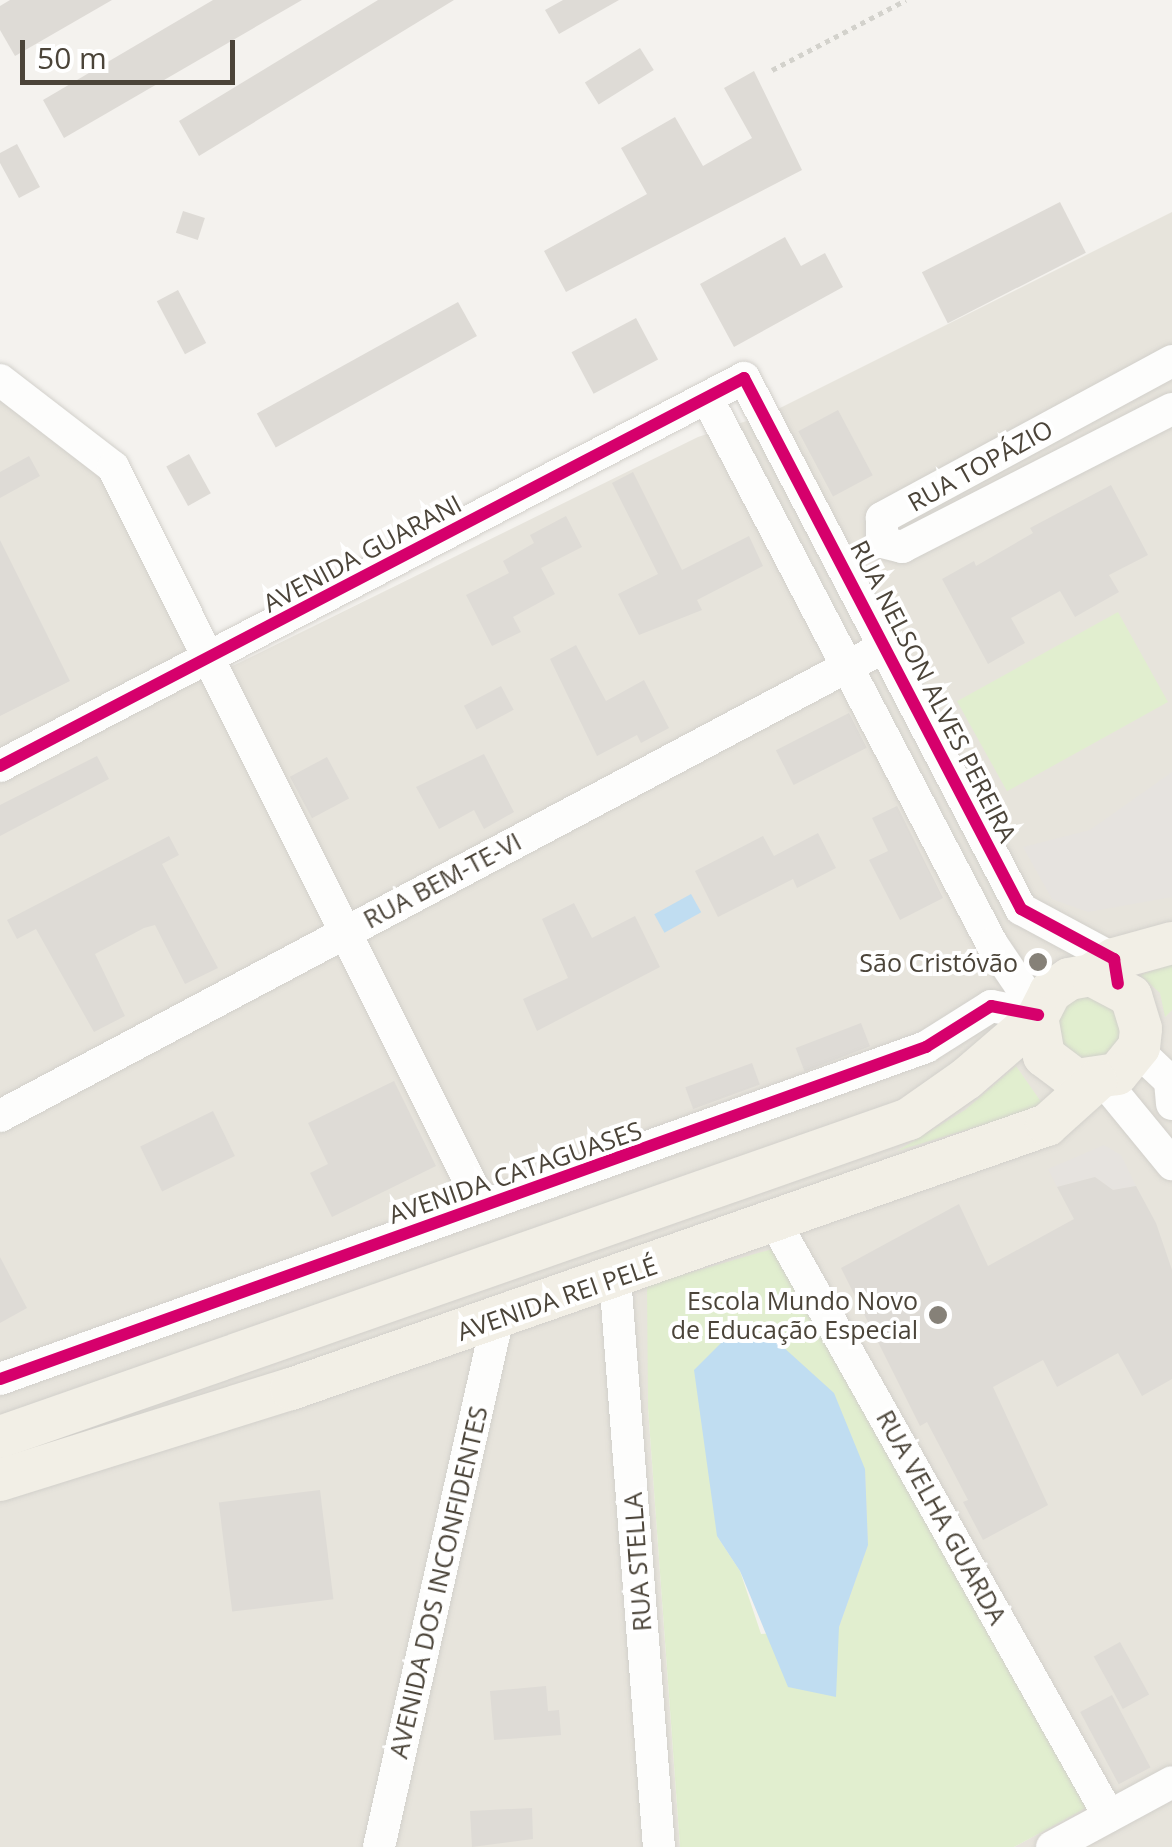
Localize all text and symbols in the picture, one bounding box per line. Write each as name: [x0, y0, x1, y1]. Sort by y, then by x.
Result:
scale bar: [25, 20, 240, 82]
text: 50 m: [37, 37, 107, 78]
street label: RUA TOPÁZIO: [902, 413, 1058, 517]
street label: AVENIDA GUARANI: [258, 488, 466, 618]
street label: RUA NELSON ALVES PEREIRA: [845, 535, 1023, 847]
street label: RUA BEM-TE-VI: [358, 826, 526, 934]
place label: São Cristóvão: [859, 947, 1018, 977]
marker: São Cristóvão: [1027, 951, 1049, 973]
street label: AVENIDA CATAGUASES: [385, 1115, 645, 1229]
street label: AVENIDA REI PELÉ: [453, 1250, 661, 1346]
place label: Escola Mundo Novo de Educação Especial: [671, 1286, 918, 1345]
marker: Escola Mundo Novo de Educação Especial: [927, 1304, 949, 1326]
street label: AVENIDA DOS INCONFIDENTES: [383, 1403, 493, 1761]
street label: RUA VELHA GUARDA: [871, 1405, 1013, 1629]
street label: RUA STELLA: [617, 1492, 657, 1632]

